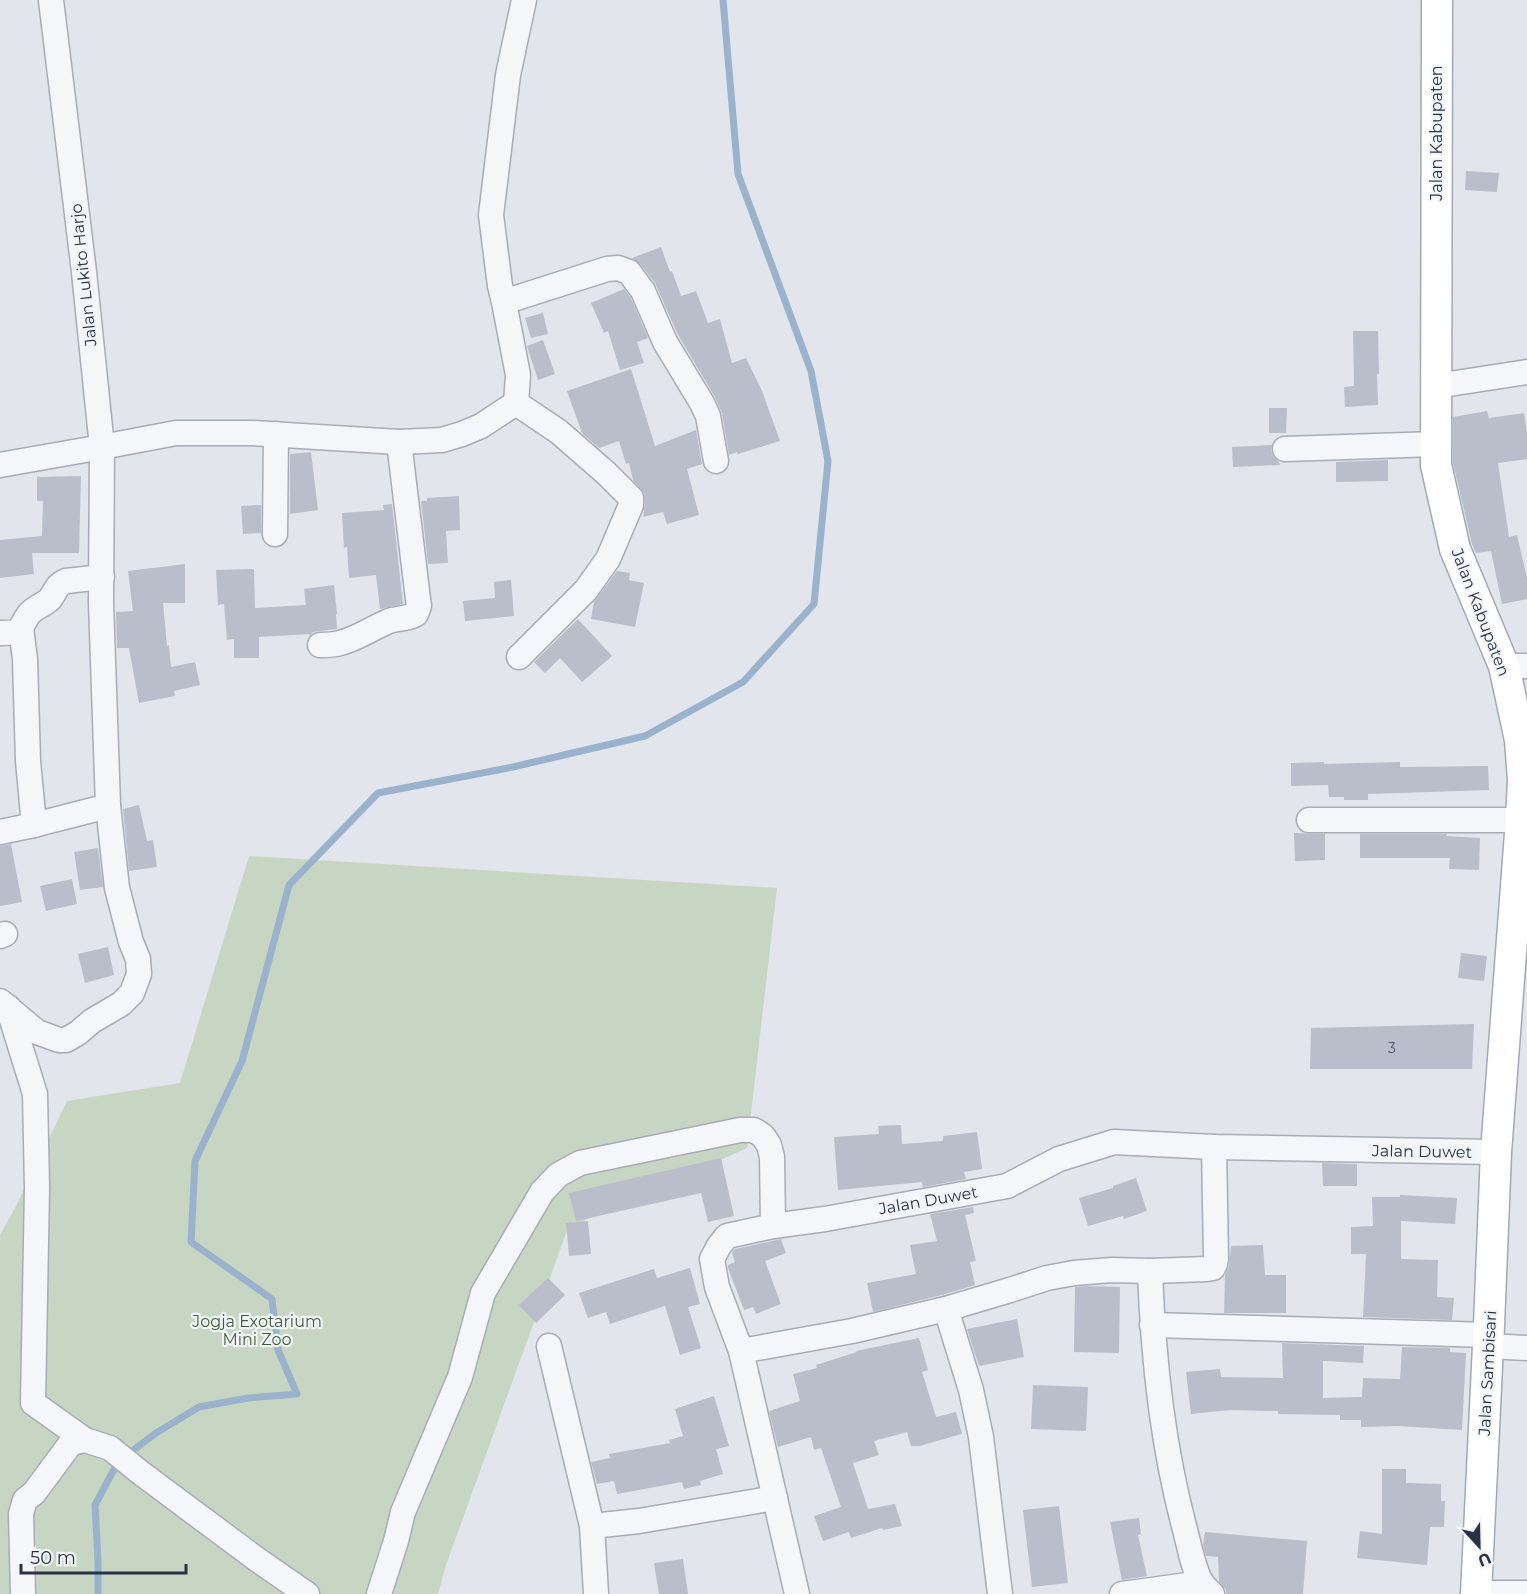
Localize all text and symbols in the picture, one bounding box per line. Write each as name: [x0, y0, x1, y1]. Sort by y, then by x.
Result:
street label: Jalan Kabupaten: [1427, 65, 1446, 202]
street label: Jalan Lukito Harjo: [67, 202, 101, 348]
street label: Jalan Kabupaten: [1447, 545, 1514, 679]
house number: 3: [1388, 1039, 1396, 1057]
street label: Jalan Duwet: [1371, 1141, 1473, 1162]
street label: Jalan Duwet: [876, 1182, 980, 1219]
street label: Jalan Sambisari: [1475, 1310, 1500, 1437]
park label: Jogja Exotarium Mini Zoo: [191, 1312, 322, 1349]
north arrow: [1449, 1516, 1509, 1576]
scale bar: [21, 1537, 186, 1575]
text: 50 m: [30, 1547, 76, 1569]
text: U: [1475, 1548, 1494, 1571]

